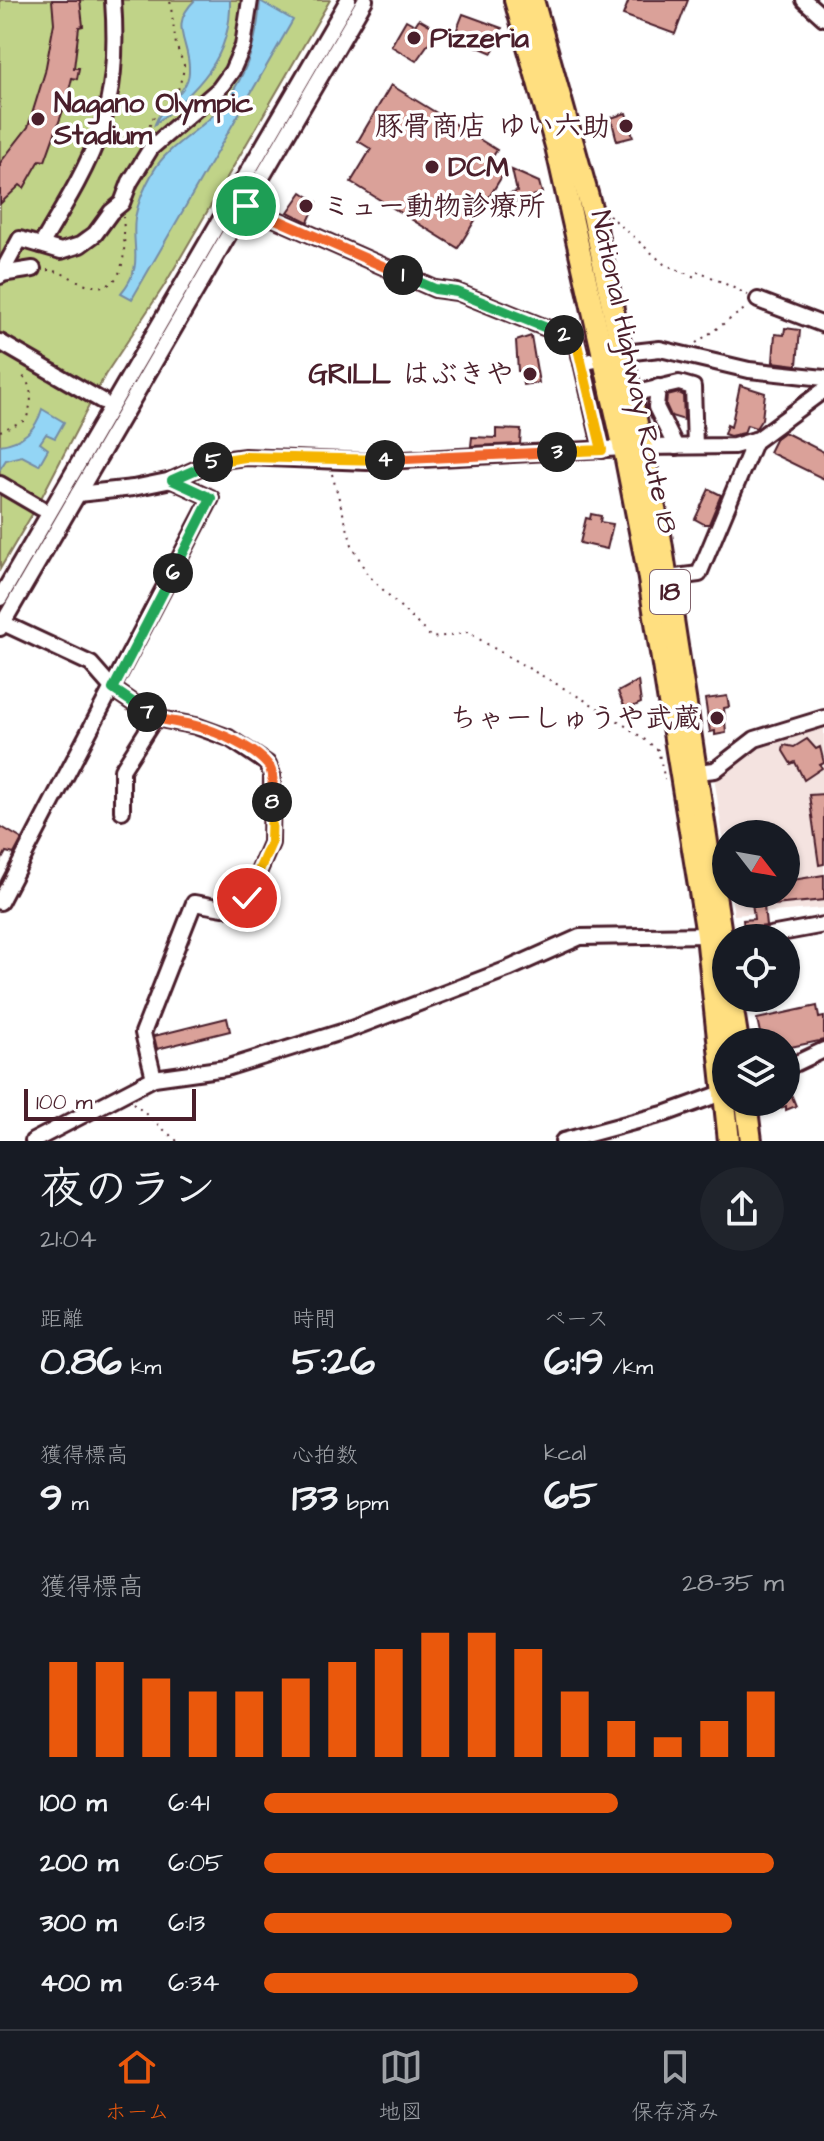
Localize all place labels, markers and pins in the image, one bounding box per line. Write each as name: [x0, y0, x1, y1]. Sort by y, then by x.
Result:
place label: Pizzeria: [430, 19, 530, 58]
marker: Pizzeria: [405, 29, 423, 47]
place label: Nagano Olympic Stadium: [53, 84, 254, 155]
place label: 豚骨商店 ゆい六助: [375, 107, 610, 146]
marker: Nagano Olympic Stadium: [29, 110, 47, 128]
marker: 豚骨商店 ゆい六助: [617, 117, 635, 135]
place label: DCM: [448, 148, 509, 187]
marker: DCM: [423, 158, 441, 176]
pin: [212, 172, 280, 240]
place label: ミュー動物診療所: [322, 187, 545, 226]
marker: ミュー動物診療所: [297, 197, 315, 215]
pin: 1: [383, 255, 423, 295]
pin: 2: [544, 315, 584, 355]
place label: GRILL はぶきや: [308, 355, 514, 394]
marker: GRILL はぶきや: [521, 365, 539, 383]
pin: 3: [537, 432, 577, 472]
pin: 4: [365, 440, 405, 480]
pin: 5: [193, 442, 233, 482]
pin: 6: [153, 553, 193, 593]
pin: 7: [127, 692, 167, 732]
place label: ちゃーしゅうや武蔵: [449, 699, 701, 738]
marker: ちゃーしゅうや武蔵: [708, 709, 726, 727]
pin: 8: [252, 782, 292, 822]
pin: [213, 864, 281, 932]

